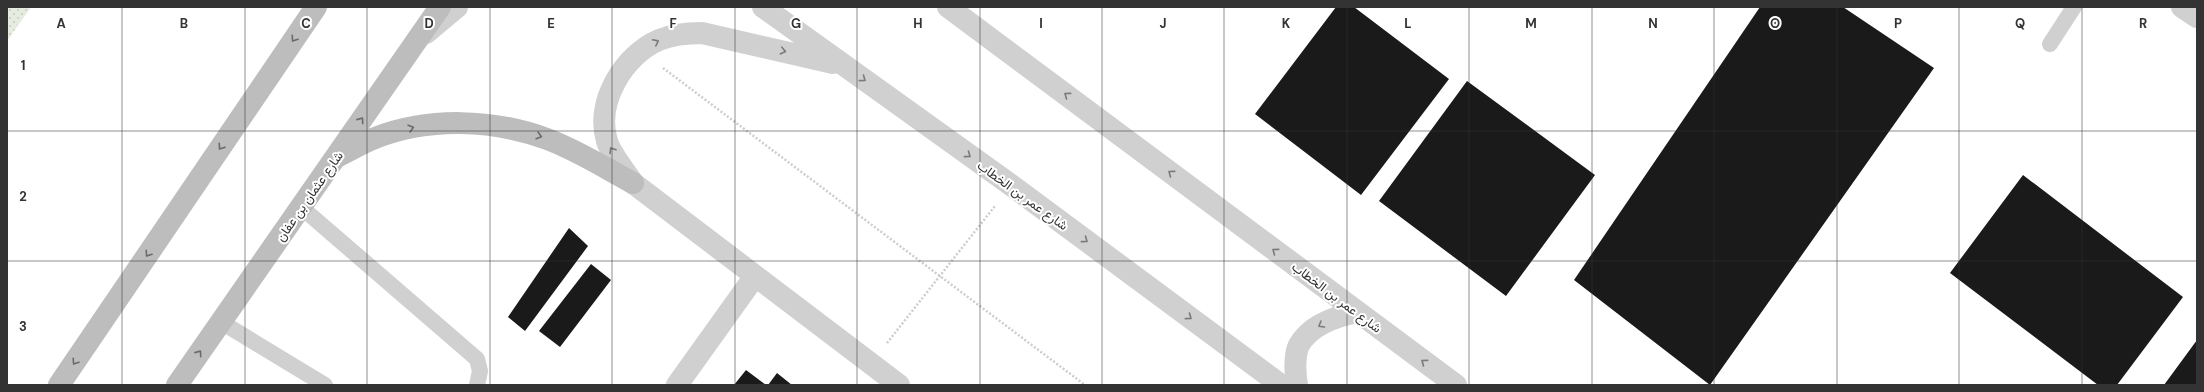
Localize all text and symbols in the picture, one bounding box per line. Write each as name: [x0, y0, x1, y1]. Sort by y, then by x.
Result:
text: A: [56, 15, 66, 32]
text: B: [180, 15, 188, 32]
text: C: [301, 15, 311, 32]
text: D: [424, 15, 434, 32]
text: E: [547, 15, 555, 32]
text: F: [669, 15, 677, 32]
text: G: [791, 15, 801, 32]
text: H: [913, 15, 923, 32]
text: I: [1039, 15, 1043, 32]
text: J: [1159, 15, 1167, 32]
text: K: [1282, 15, 1291, 32]
text: L: [1404, 15, 1412, 32]
text: M: [1525, 15, 1537, 32]
text: N: [1648, 15, 1658, 32]
text: O: [1770, 15, 1780, 32]
text: P: [1894, 15, 1902, 32]
text: Q: [2015, 15, 2025, 32]
text: R: [2139, 15, 2147, 32]
one-way arrow: [291, 35, 299, 42]
one-way arrow: [652, 39, 660, 47]
one-way arrow: [780, 46, 786, 54]
text: 1: [21, 57, 25, 74]
one-way arrow: [858, 74, 865, 81]
one-way arrow: [1064, 93, 1071, 100]
one-way arrow: [356, 117, 364, 124]
one-way arrow: [407, 124, 414, 133]
one-way arrow: [535, 131, 542, 140]
one-way arrow: [219, 142, 226, 149]
one-way arrow: [609, 147, 617, 154]
street label: شارع عثمان بن عفان: [272, 148, 348, 245]
one-way arrow: [964, 150, 971, 157]
street label: شارع عمر بن الخطاب: [973, 157, 1071, 235]
one-way arrow: [1168, 170, 1175, 178]
text: 2: [19, 188, 27, 205]
one-way arrow: [1080, 235, 1087, 242]
one-way arrow: [1273, 249, 1280, 256]
one-way arrow: [145, 250, 153, 257]
street label: شارع عمر بن الخطاب: [1288, 258, 1385, 338]
one-way arrow: [1185, 312, 1192, 319]
text: 3: [19, 318, 27, 335]
one-way arrow: [1318, 320, 1325, 327]
one-way arrow: [194, 350, 202, 357]
one-way arrow: [72, 357, 79, 364]
one-way arrow: [1422, 360, 1429, 367]

